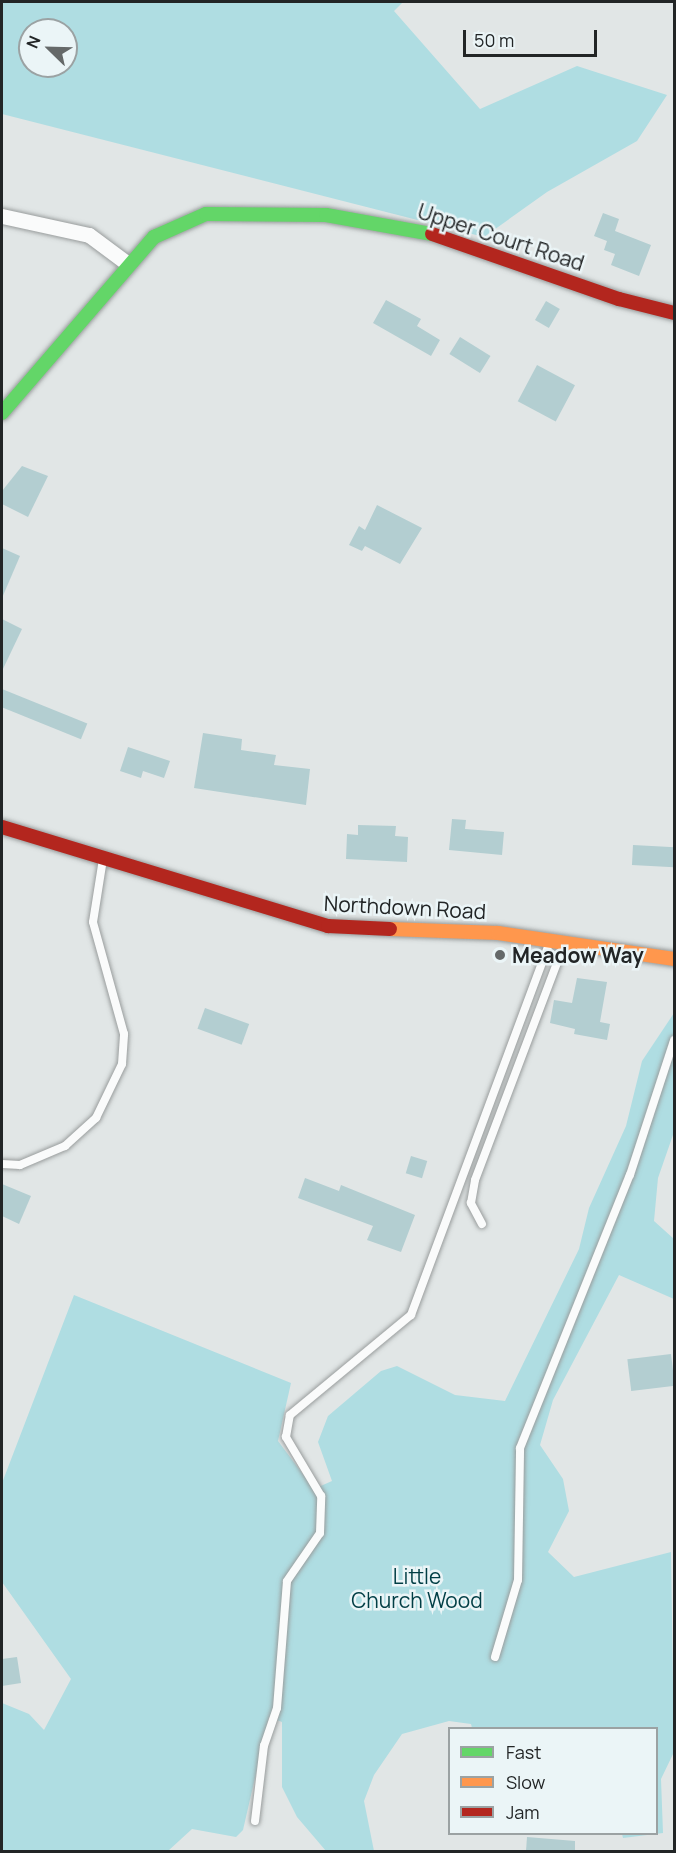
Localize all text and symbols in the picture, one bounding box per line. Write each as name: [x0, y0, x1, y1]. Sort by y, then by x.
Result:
north arrow: [18, 18, 78, 78]
scale bar: [466, 18, 600, 56]
text: 50 m: [474, 28, 514, 52]
text: N: [21, 32, 46, 51]
street label: Upper Court Road: [415, 198, 587, 276]
street label: Northdown Road: [323, 890, 487, 924]
place label: Meadow Way: [512, 942, 644, 968]
marker: Meadow Way: [493, 948, 507, 962]
park label: Little Church Wood: [351, 1563, 483, 1613]
legend: [448, 1727, 658, 1835]
text: Fast: [506, 1740, 541, 1764]
text: Slow: [506, 1770, 545, 1794]
text: Jam: [506, 1800, 540, 1824]

